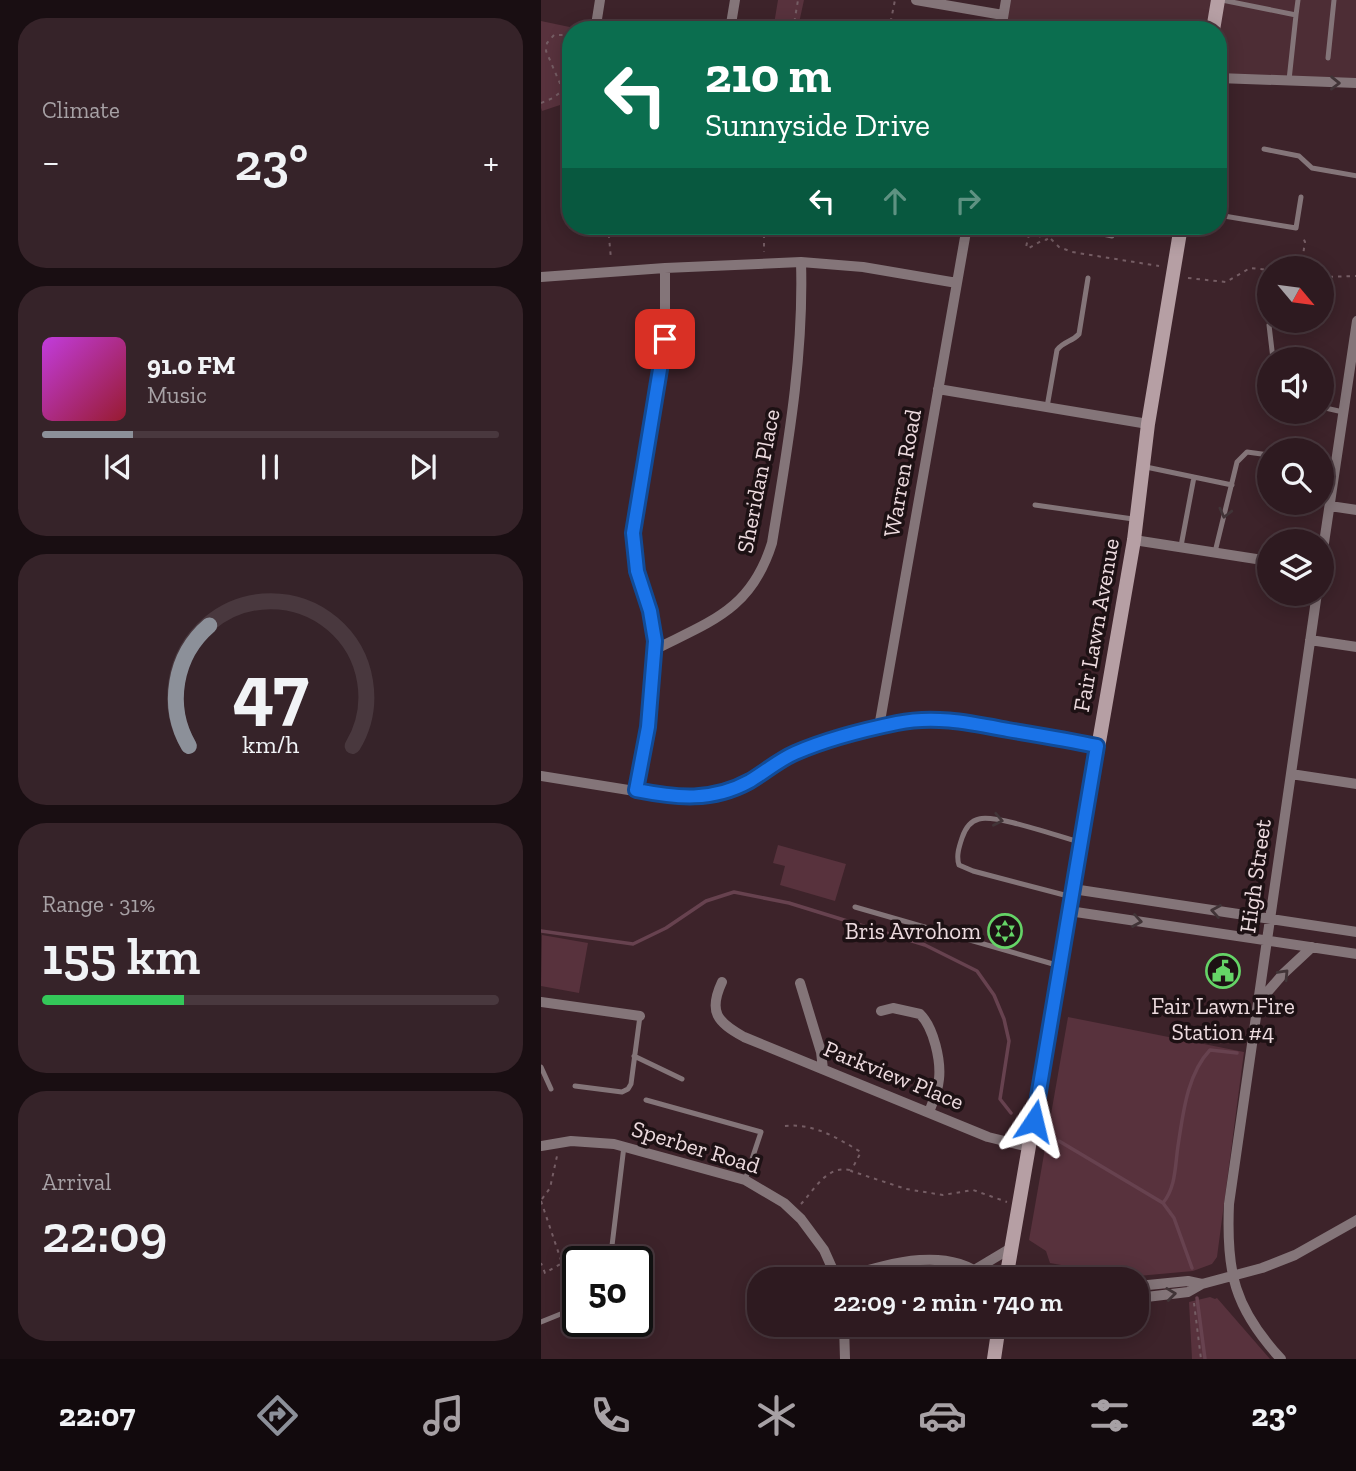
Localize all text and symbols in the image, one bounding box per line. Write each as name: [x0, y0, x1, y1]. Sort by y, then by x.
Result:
text: 210 m: [705, 46, 831, 105]
icon: left: [590, 49, 681, 140]
one-way arrow: [1331, 75, 1341, 91]
text: Climate: [42, 96, 120, 124]
text: Sunnyside Drive: [705, 106, 930, 144]
text: 23°: [234, 131, 308, 193]
text: −: [42, 139, 60, 185]
text: +: [483, 139, 499, 185]
icon: left: [803, 182, 841, 220]
icon: ahead: [876, 182, 914, 220]
icon: right: [949, 182, 987, 220]
north arrow: [1257, 256, 1334, 332]
map controls: [1257, 256, 1334, 606]
pin: [635, 309, 695, 369]
icon: arrive: [646, 320, 684, 358]
button: sound: [1257, 347, 1334, 424]
text: 91.0 FM: [147, 349, 235, 381]
text: Music: [147, 381, 207, 409]
street label: Warren Road: [877, 406, 927, 539]
street label: Sheridan Place: [730, 407, 786, 555]
button: search: [1257, 438, 1334, 515]
icon: previous: [99, 448, 137, 486]
icon: pause: [251, 448, 289, 486]
icon: next: [404, 448, 442, 486]
one-way arrow: [1218, 507, 1233, 519]
button: layers: [1257, 529, 1334, 606]
street label: Fair Lawn Avenue: [1067, 536, 1125, 714]
text: 47: [232, 647, 309, 735]
text: km/h: [242, 728, 299, 758]
one-way arrow: [992, 812, 1004, 827]
street label: High Street: [1233, 817, 1277, 935]
text: Range · 31%: [42, 890, 155, 918]
one-way arrow: [1210, 904, 1222, 919]
synagogue icon: Bris Avrohom: [986, 912, 1024, 950]
one-way arrow: [1131, 913, 1143, 928]
place label: Bris Avrohom: [845, 917, 981, 945]
text: 155 km: [42, 925, 200, 987]
public building icon: Fair Lawn Fire Station #4: [1204, 952, 1242, 990]
one-way arrow: [1275, 969, 1288, 982]
place label: Fair Lawn Fire Station #4: [1151, 992, 1295, 1046]
street label: Parkview Place: [820, 1034, 968, 1116]
position arrow: [997, 1084, 1071, 1158]
street label: Sperber Road: [629, 1114, 764, 1180]
text: Arrival: [42, 1168, 111, 1196]
text: 22:09: [42, 1203, 167, 1265]
speed limit sign: 50: [562, 1246, 653, 1337]
text: 22:09 · 2 min · 740 m: [833, 1286, 1063, 1318]
one-way arrow: [1165, 1287, 1177, 1302]
icon: directions: [253, 1391, 302, 1440]
icon: music: [419, 1391, 468, 1440]
icon: phone: [586, 1391, 635, 1440]
icon: climate: [752, 1391, 801, 1440]
icon: car: [918, 1391, 967, 1440]
icon: filters: [1085, 1391, 1134, 1440]
text: 22:07: [59, 1396, 135, 1434]
text: 23°: [1251, 1396, 1297, 1434]

